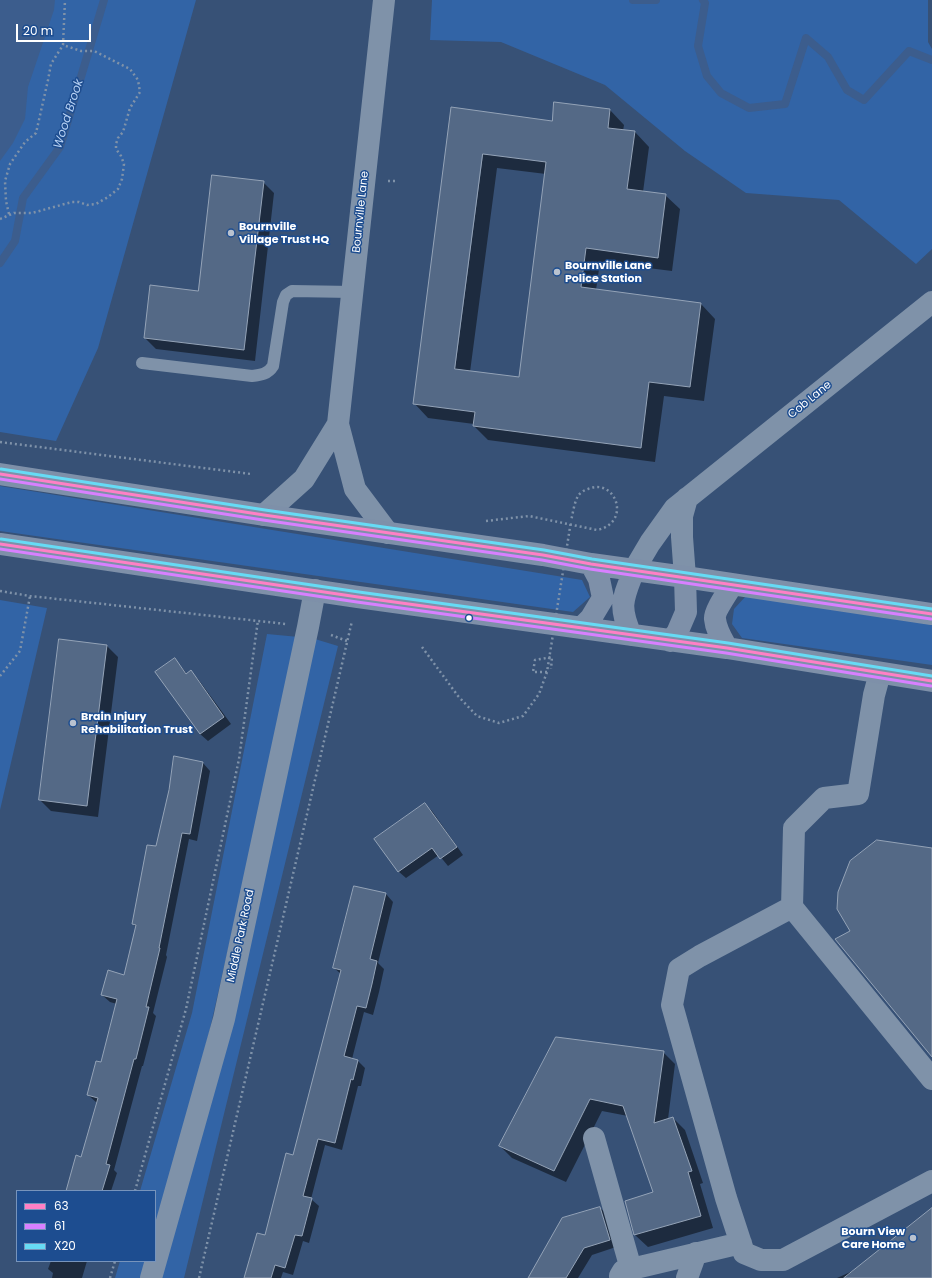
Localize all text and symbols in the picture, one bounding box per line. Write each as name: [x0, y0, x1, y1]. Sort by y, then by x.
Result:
scale bar: [18, 16, 93, 42]
text: 20 m: [23, 22, 53, 39]
water label: Wood Brook: [51, 77, 87, 151]
street label: Bournville Lane: [350, 171, 372, 253]
place label: Bournville Village Trust HQ: [239, 220, 329, 246]
marker: Bournville Village Trust HQ: [226, 228, 236, 238]
place label: Bournville Lane Police Station: [565, 259, 651, 285]
marker: Bournville Lane Police Station: [552, 267, 562, 277]
street label: Cob Lane: [786, 379, 834, 421]
unlabelled marker: [464, 613, 474, 623]
place label: Brain Injury Rehabilitation Trust: [81, 710, 193, 736]
marker: Brain Injury Rehabilitation Trust: [68, 718, 78, 728]
street label: Middle Park Road: [225, 888, 257, 984]
legend: [16, 1190, 156, 1262]
text: 63: [54, 1197, 69, 1214]
text: 61: [54, 1217, 65, 1234]
place label: Bourn View Care Home: [841, 1225, 905, 1251]
marker: Bourn View Care Home: [908, 1233, 918, 1243]
text: X20: [54, 1237, 76, 1254]

